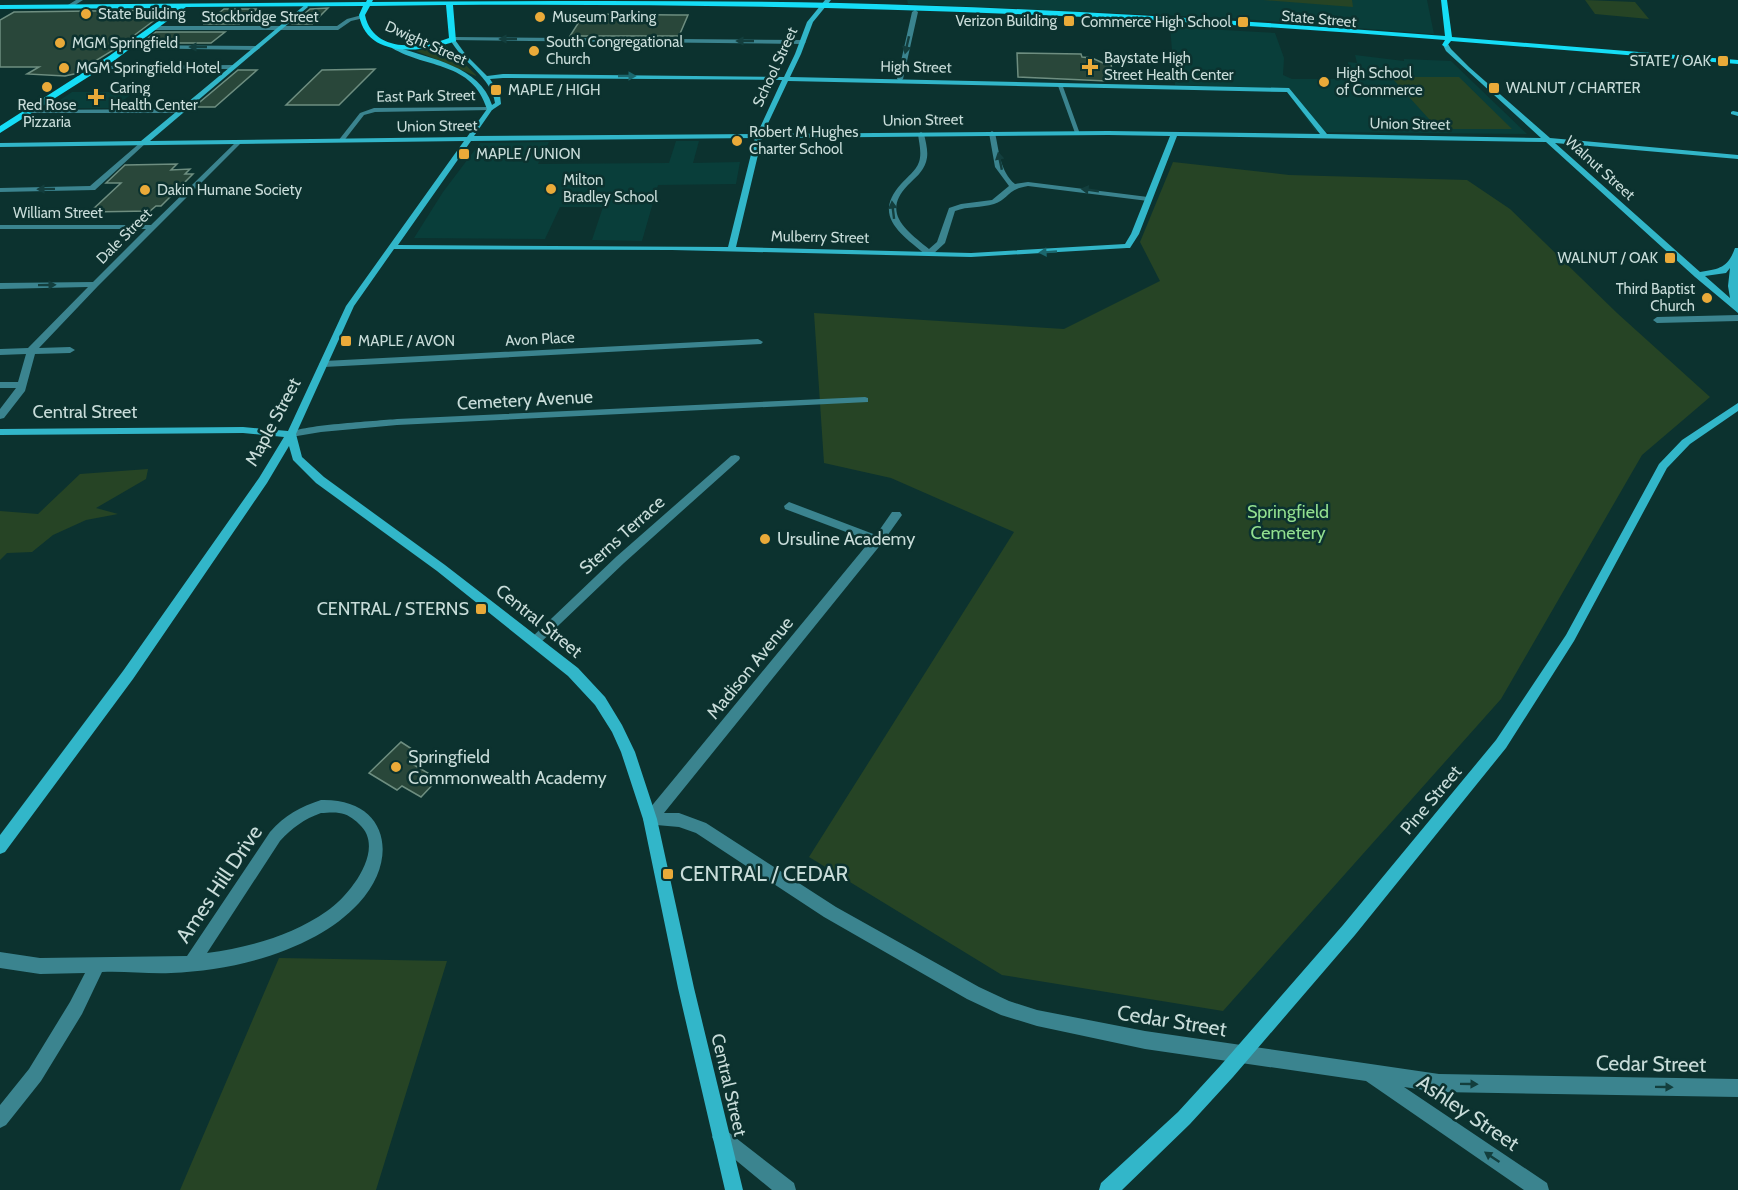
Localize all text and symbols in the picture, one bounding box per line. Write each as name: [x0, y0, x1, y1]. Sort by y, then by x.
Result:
place label: State Building: [98, 5, 186, 23]
marker: State Building: [79, 7, 93, 21]
street label: State Street: [1281, 7, 1357, 31]
street label: Stockbridge Street: [202, 8, 318, 26]
place label: Museum Parking: [552, 8, 657, 26]
marker: Museum Parking: [533, 10, 547, 24]
place label: Verizon Building: [955, 12, 1058, 30]
place label: Commerce High School: [1081, 13, 1231, 31]
marker: Verizon Building: [1062, 14, 1076, 28]
marker: Commerce High School: [1236, 15, 1250, 29]
street label: Dwight Street: [382, 17, 470, 69]
street label: School Street: [749, 24, 801, 110]
place label: South Congregational Church: [546, 33, 683, 68]
place label: MGM Springfield: [72, 34, 178, 52]
one-way arrow: [498, 34, 517, 44]
marker: MGM Springfield: [53, 36, 67, 50]
one-way arrow: [735, 36, 754, 46]
one-way arrow: [902, 36, 912, 55]
one-way arrow: [189, 42, 208, 52]
marker: South Congregational Church: [527, 44, 541, 58]
place label: Baystate High Street Health Center: [1104, 49, 1234, 84]
place label: STATE / OAK: [1630, 52, 1712, 70]
marker: STATE / OAK: [1716, 54, 1730, 68]
street label: High Street: [880, 57, 952, 77]
marker: Baystate High Street Health Center: [1081, 58, 1099, 76]
place label: MGM Springfield Hotel: [76, 59, 221, 77]
marker: MGM Springfield Hotel: [57, 61, 71, 75]
place label: High School of Commerce: [1336, 64, 1423, 99]
one-way arrow: [618, 71, 637, 81]
marker: High School of Commerce: [1317, 75, 1331, 89]
place label: Caring Health Center: [110, 79, 198, 114]
place label: WALNUT / CHARTER: [1506, 79, 1641, 97]
marker: Red Rose Pizzaria: [40, 80, 54, 94]
place label: MAPLE / HIGH: [508, 81, 601, 99]
marker: WALNUT / CHARTER: [1487, 81, 1501, 95]
marker: MAPLE / HIGH: [489, 83, 503, 97]
street label: East Park Street: [376, 86, 476, 106]
marker: Caring Health Center: [87, 88, 105, 106]
place label: Red Rose Pizzaria: [17, 96, 77, 131]
street label: Union Street: [882, 110, 964, 130]
street label: Union Street: [1369, 114, 1451, 134]
street label: Union Street: [396, 116, 478, 136]
place label: Robert M Hughes Charter School: [749, 123, 859, 158]
street label: Walnut Street: [1561, 132, 1639, 204]
marker: Robert M Hughes Charter School: [730, 134, 744, 148]
place label: MAPLE / UNION: [476, 145, 581, 163]
marker: MAPLE / UNION: [457, 147, 471, 161]
one-way arrow: [995, 151, 1004, 170]
place label: Milton Bradley School: [563, 171, 658, 206]
place label: Dakin Humane Society: [157, 181, 302, 199]
marker: Milton Bradley School: [544, 182, 558, 196]
marker: Dakin Humane Society: [138, 183, 152, 197]
one-way arrow: [36, 184, 55, 194]
one-way arrow: [1081, 185, 1100, 195]
one-way arrow: [889, 200, 898, 219]
street label: William Street: [13, 204, 103, 222]
street label: Dale Street: [93, 205, 155, 267]
street label: Mulberry Street: [771, 227, 869, 247]
one-way arrow: [1038, 247, 1057, 256]
place label: WALNUT / OAK: [1557, 249, 1659, 267]
marker: WALNUT / OAK: [1663, 251, 1677, 265]
one-way arrow: [38, 280, 57, 289]
place label: Third Baptist Church: [1616, 280, 1695, 315]
marker: Third Baptist Church: [1700, 291, 1714, 305]
street label: Avon Place: [505, 328, 576, 350]
place label: MAPLE / AVON: [358, 332, 455, 350]
marker: MAPLE / AVON: [339, 334, 353, 348]
street label: Maple Street: [241, 374, 305, 470]
street label: Cemetery Avenue: [456, 385, 594, 415]
street label: Central Street: [33, 401, 137, 423]
street label: Sterns Terrace: [575, 491, 669, 579]
park label: Springfield Cemetery: [1247, 501, 1329, 544]
place label: Ursuline Academy: [777, 528, 915, 550]
marker: Ursuline Academy: [758, 532, 772, 546]
street label: Central Street: [491, 579, 587, 663]
place label: CENTRAL / STERNS: [317, 598, 469, 620]
marker: CENTRAL / STERNS: [474, 602, 488, 616]
street label: Madison Avenue: [702, 612, 798, 724]
place label: Springfield Commonwealth Academy: [408, 746, 607, 789]
marker: Springfield Commonwealth Academy: [389, 760, 403, 774]
street label: Pine Street: [1396, 761, 1466, 839]
street label: Ames Hill Drive: [170, 820, 267, 947]
place label: CENTRAL / CEDAR: [680, 861, 848, 886]
marker: CENTRAL / CEDAR: [661, 867, 675, 881]
street label: Cedar Street: [1116, 1000, 1229, 1041]
street label: Central Street: [706, 1031, 752, 1139]
street label: Cedar Street: [1596, 1050, 1706, 1077]
street label: Ashley Street: [1412, 1069, 1524, 1156]
one-way arrow: [1460, 1079, 1479, 1089]
one-way arrow: [1655, 1082, 1674, 1092]
one-way arrow: [1484, 1152, 1500, 1163]

